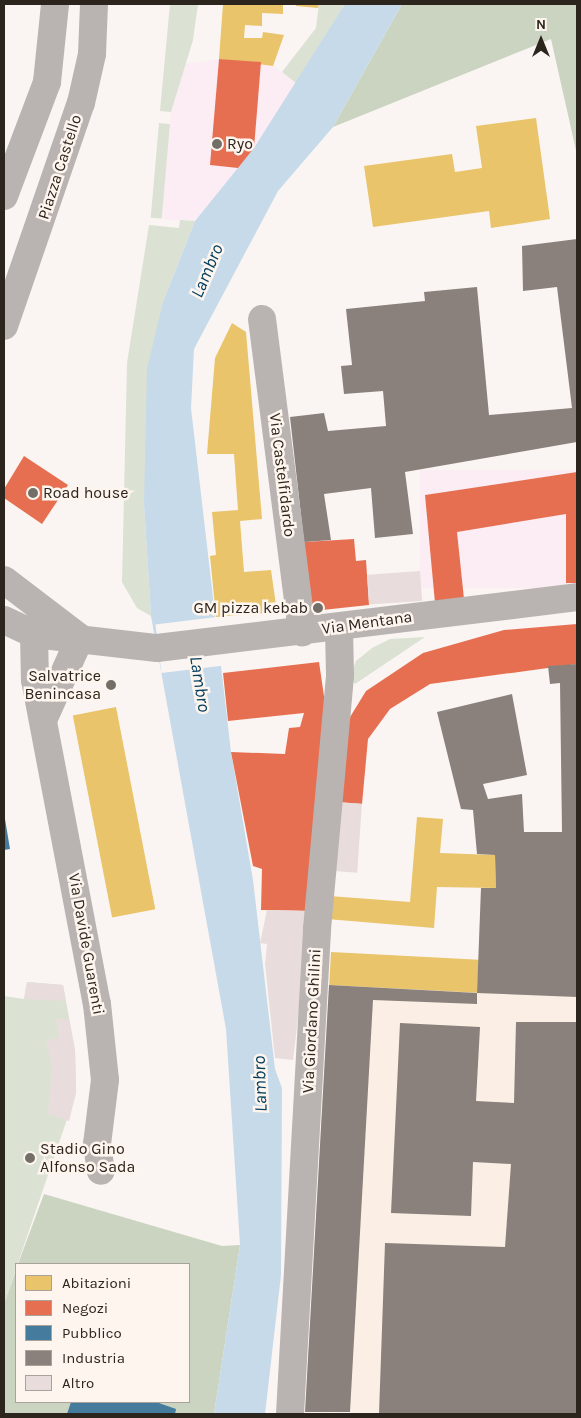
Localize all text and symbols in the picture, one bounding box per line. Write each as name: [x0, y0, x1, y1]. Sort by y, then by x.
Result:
north arrow: [516, 15, 566, 65]
text: N: [536, 16, 546, 33]
street label: Piazza Castello: [34, 112, 86, 222]
place label: Ryo: [227, 134, 253, 154]
marker: Ryo: [211, 138, 223, 150]
water label: Lambro: [186, 241, 228, 301]
street label: Via Castelfidardo: [265, 412, 299, 538]
place label: Road house: [43, 483, 128, 503]
marker: Road house: [27, 487, 39, 499]
place label: GM pizza kebab: [193, 598, 308, 618]
marker: GM pizza kebab: [312, 602, 324, 614]
street label: Via Mentana: [321, 607, 413, 639]
water label: Lambro: [185, 655, 215, 713]
place label: Salvatrice Benincasa: [24, 666, 101, 704]
marker: Salvatrice Benincasa: [105, 679, 117, 691]
street label: Via Davide Guarenti: [64, 872, 108, 1016]
street label: Via Giordano Ghilini: [299, 948, 325, 1094]
water label: Lambro: [248, 1056, 272, 1112]
place label: Stadio Gino Alfonso Sada: [40, 1139, 135, 1177]
marker: Stadio Gino Alfonso Sada: [24, 1152, 36, 1164]
legend: [15, 1263, 190, 1403]
text: Abitazioni: [62, 1274, 131, 1292]
text: Negozi: [62, 1299, 108, 1317]
text: Pubblico: [62, 1324, 122, 1342]
text: Industria: [62, 1349, 125, 1367]
text: Altro: [62, 1374, 94, 1392]

